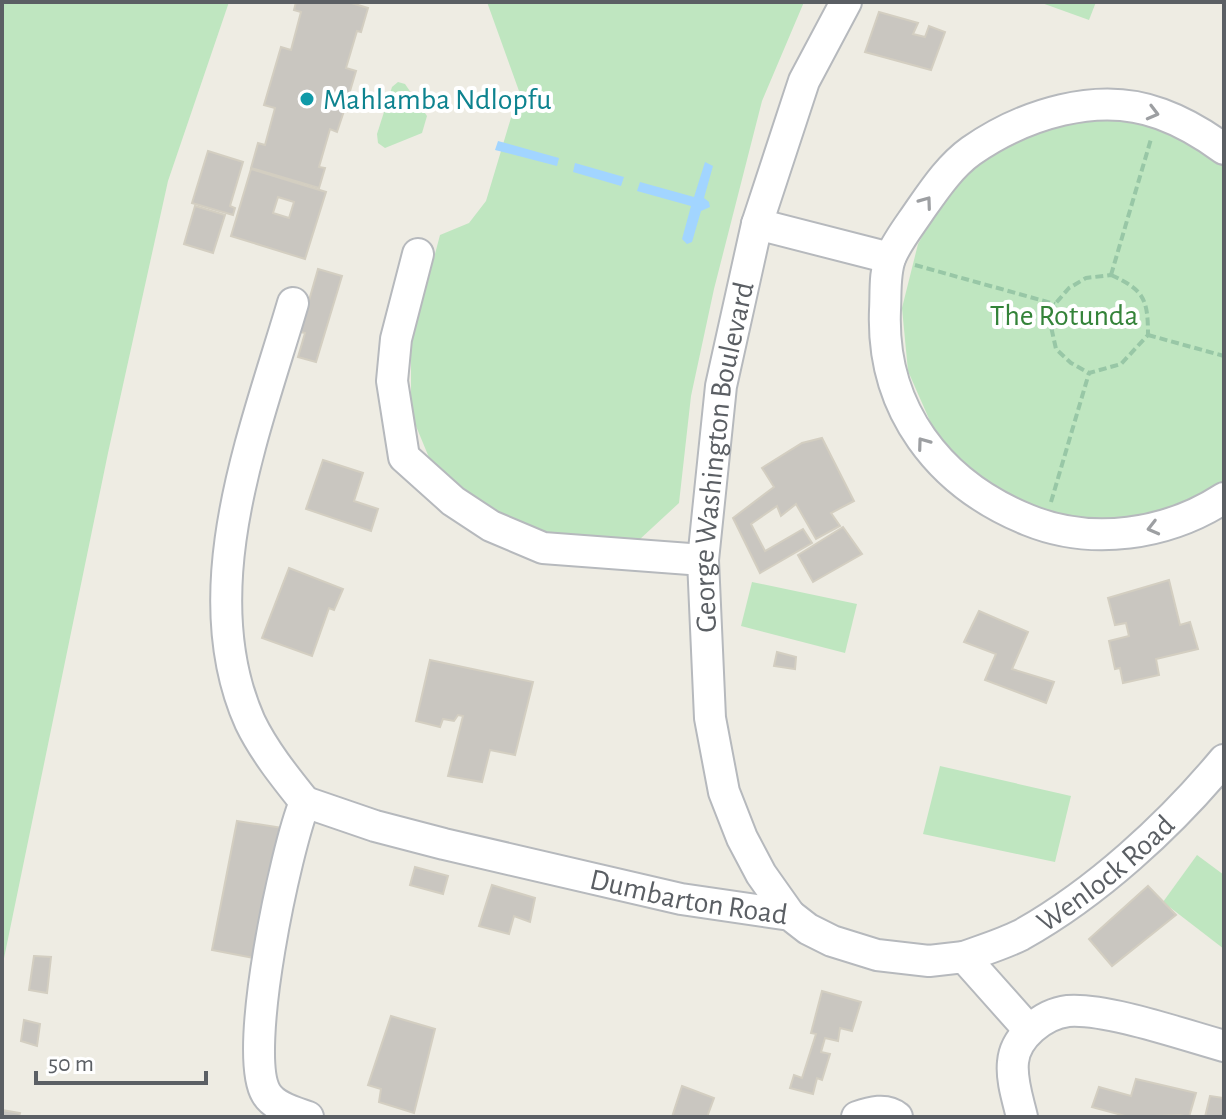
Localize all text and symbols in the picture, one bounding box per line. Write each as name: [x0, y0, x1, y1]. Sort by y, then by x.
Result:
place label: Mahlamba Ndlopfu: [323, 85, 552, 115]
marker: Mahlamba Ndlopfu: [298, 90, 316, 108]
one-way arrow: [1146, 104, 1159, 120]
one-way arrow: [916, 196, 931, 210]
street label: George Washington Boulevard: [689, 279, 760, 633]
park label: The Rotunda: [990, 301, 1138, 331]
one-way arrow: [918, 437, 933, 451]
one-way arrow: [1146, 518, 1160, 535]
street label: Wenlock Road: [1032, 810, 1180, 938]
street label: Dumbarton Road: [587, 864, 790, 930]
scale bar: [36, 1035, 206, 1085]
text: 50 m: [48, 1052, 94, 1076]

